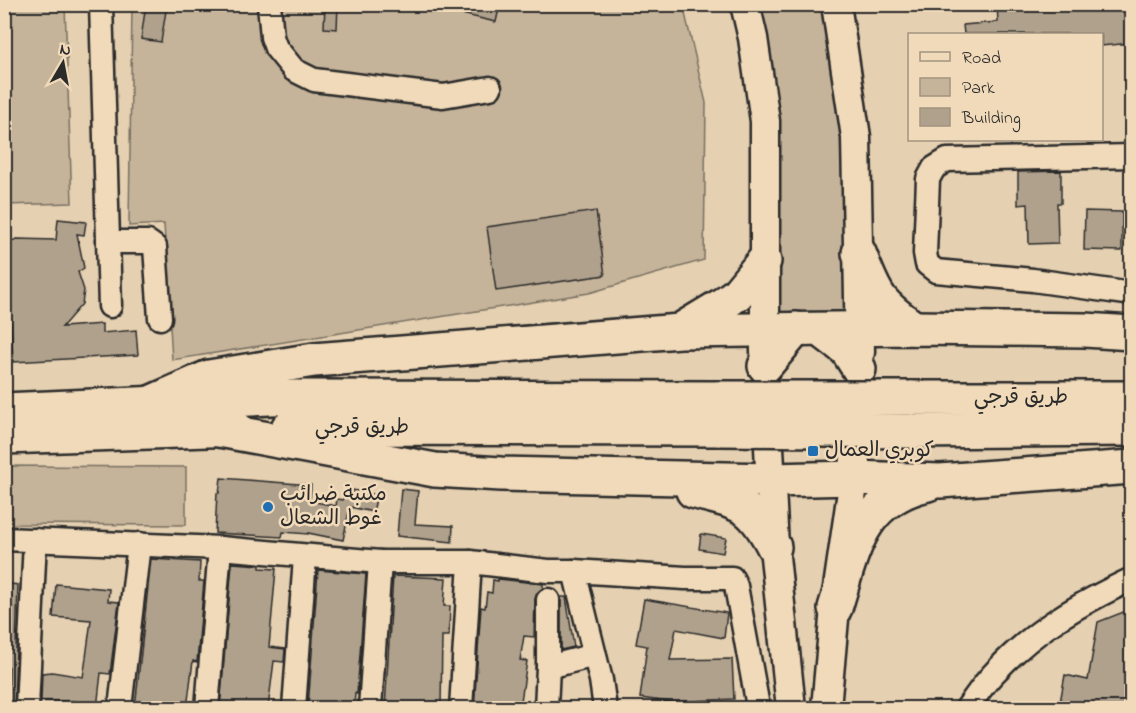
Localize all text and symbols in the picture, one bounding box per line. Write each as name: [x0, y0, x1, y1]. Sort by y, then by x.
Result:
north arrow: [33, 33, 93, 93]
legend: [908, 33, 1103, 141]
text: N: [58, 37, 73, 63]
text: Road: [962, 46, 1001, 72]
text: Park: [962, 76, 995, 102]
text: Building: [961, 106, 1021, 133]
street label: طريق قرجي: [974, 383, 1068, 415]
street label: طريق قرجي: [315, 413, 409, 445]
place label: كوبري العمال: [825, 436, 934, 466]
marker: كوبري العمال: [806, 444, 820, 458]
place label: مكتبة ضرائب غوط الشعال: [280, 480, 387, 534]
marker: مكتبة ضرائب غوط الشعال: [261, 500, 275, 514]

